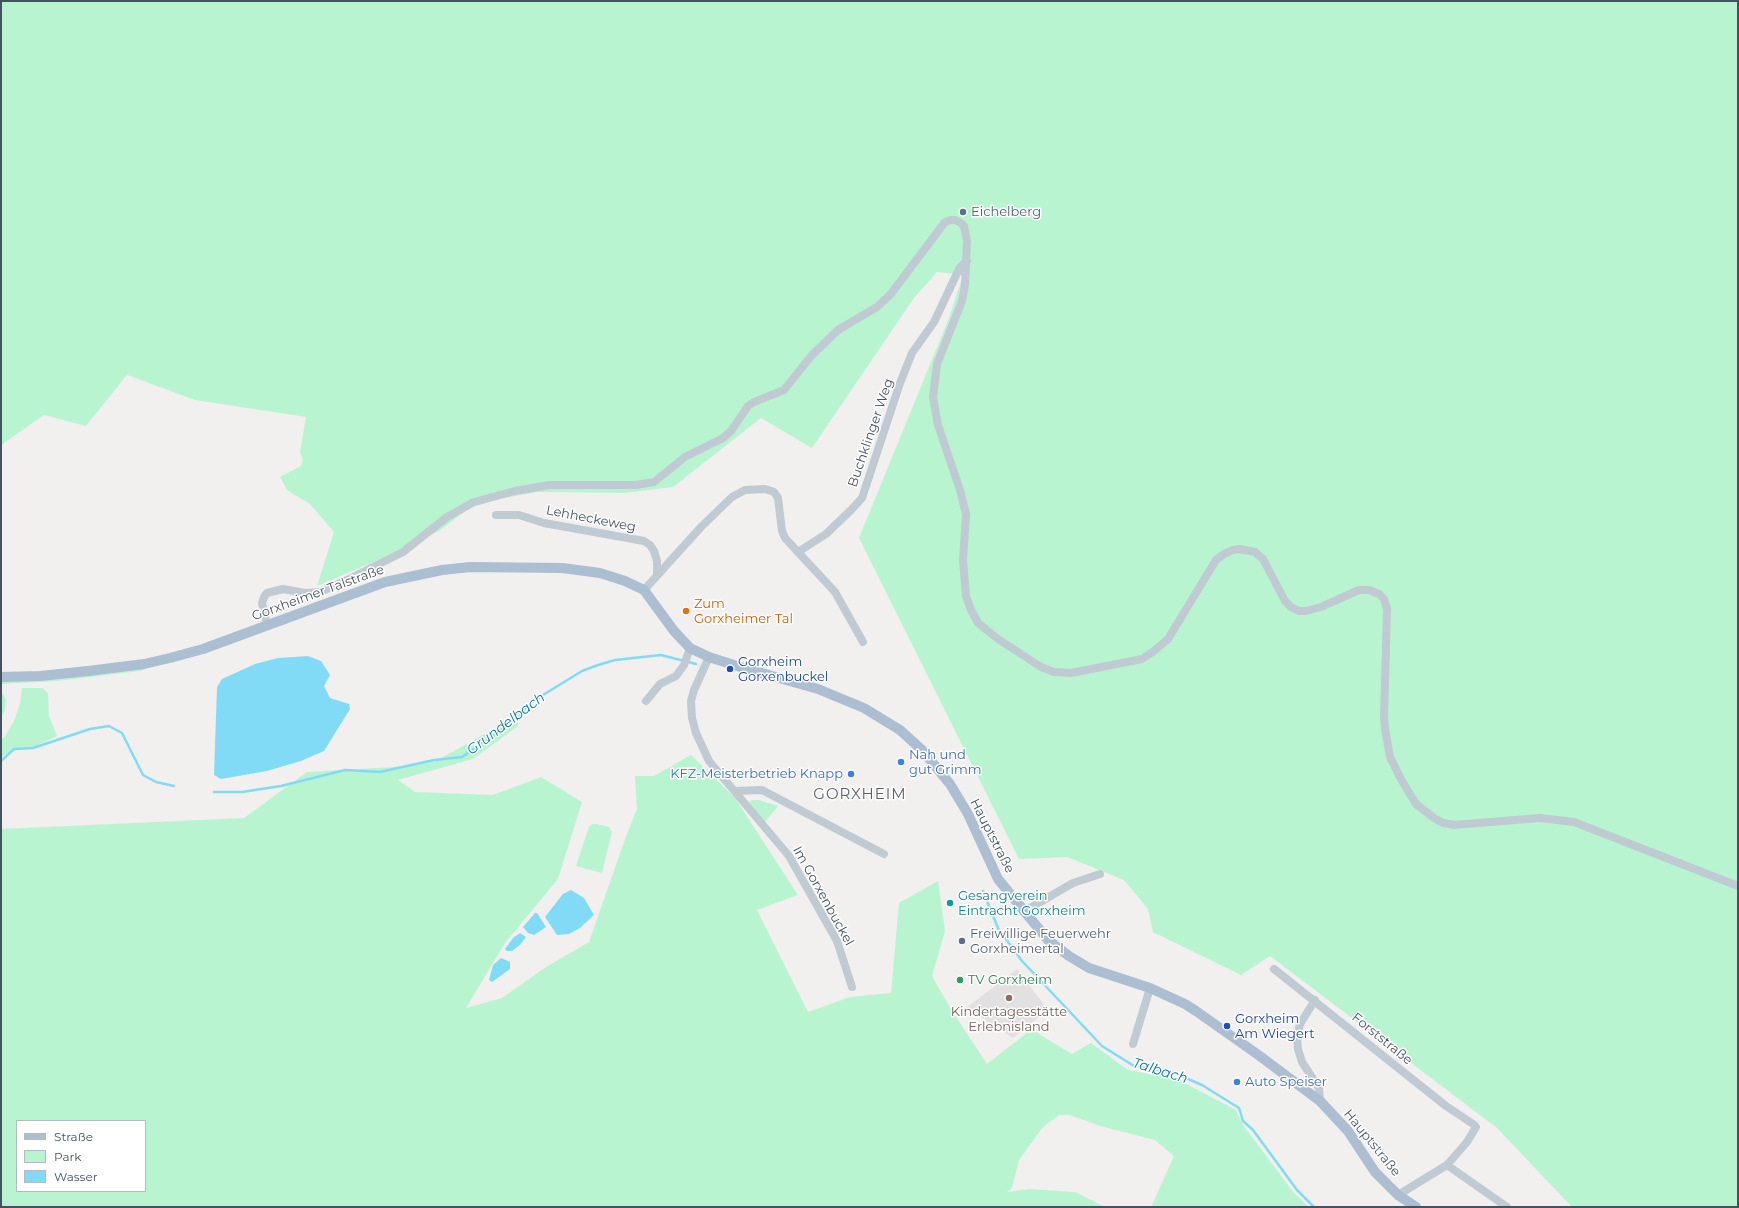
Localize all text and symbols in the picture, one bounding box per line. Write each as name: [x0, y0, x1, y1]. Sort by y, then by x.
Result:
place label: Eichelberg: [971, 204, 1041, 220]
marker: Eichelberg: [958, 207, 968, 217]
street label: Buchklinger Weg: [845, 377, 897, 489]
street label: Lehheckeweg: [545, 503, 637, 535]
street label: Gorxheimer Talstraße: [250, 562, 386, 624]
place label: Zum Gorxheimer Tal: [694, 596, 793, 627]
marker: Zum Gorxheimer Tal: [681, 606, 691, 616]
place label: Gorxheim Gorxenbuckel: [738, 654, 828, 685]
marker: Gorxheim Gorxenbuckel: [725, 664, 735, 674]
water label: Grundelbach: [464, 689, 548, 759]
place label: Nah und gut Grimm: [909, 747, 982, 778]
marker: Nah und gut Grimm: [896, 757, 906, 767]
place label: KFZ-Meisterbetrieb Knapp: [670, 766, 843, 782]
marker: KFZ-Meisterbetrieb Knapp: [846, 769, 856, 779]
district label: GORXHEIM: [813, 786, 907, 804]
street label: Hauptstraße: [967, 796, 1017, 876]
street label: Im Gorxenbuckel: [789, 843, 857, 949]
place label: Gesangverein Eintracht Gorxheim: [958, 888, 1085, 919]
marker: Gesangverein Eintracht Gorxheim: [945, 898, 955, 908]
place label: Freiwillige Feuerwehr Gorxheimertal: [970, 926, 1111, 957]
marker: Freiwillige Feuerwehr Gorxheimertal: [957, 936, 967, 946]
place label: TV Gorxheim: [968, 972, 1052, 988]
marker: TV Gorxheim: [955, 975, 965, 985]
marker: Kindertagesstätte Erlebnisland: [1004, 993, 1014, 1003]
place label: Kindertagesstätte Erlebnisland: [951, 1004, 1067, 1035]
street label: Forststraße: [1349, 1010, 1415, 1068]
place label: Gorxheim Am Wiegert: [1235, 1011, 1315, 1042]
marker: Gorxheim Am Wiegert: [1222, 1021, 1232, 1031]
water label: Talbach: [1130, 1055, 1190, 1087]
place label: Auto Speiser: [1245, 1074, 1327, 1090]
marker: Auto Speiser: [1232, 1077, 1242, 1087]
street label: Hauptstraße: [1340, 1106, 1404, 1180]
legend: [16, 1120, 146, 1192]
text: Straße: [54, 1129, 93, 1144]
text: Park: [54, 1149, 81, 1164]
text: Wasser: [54, 1169, 98, 1184]

